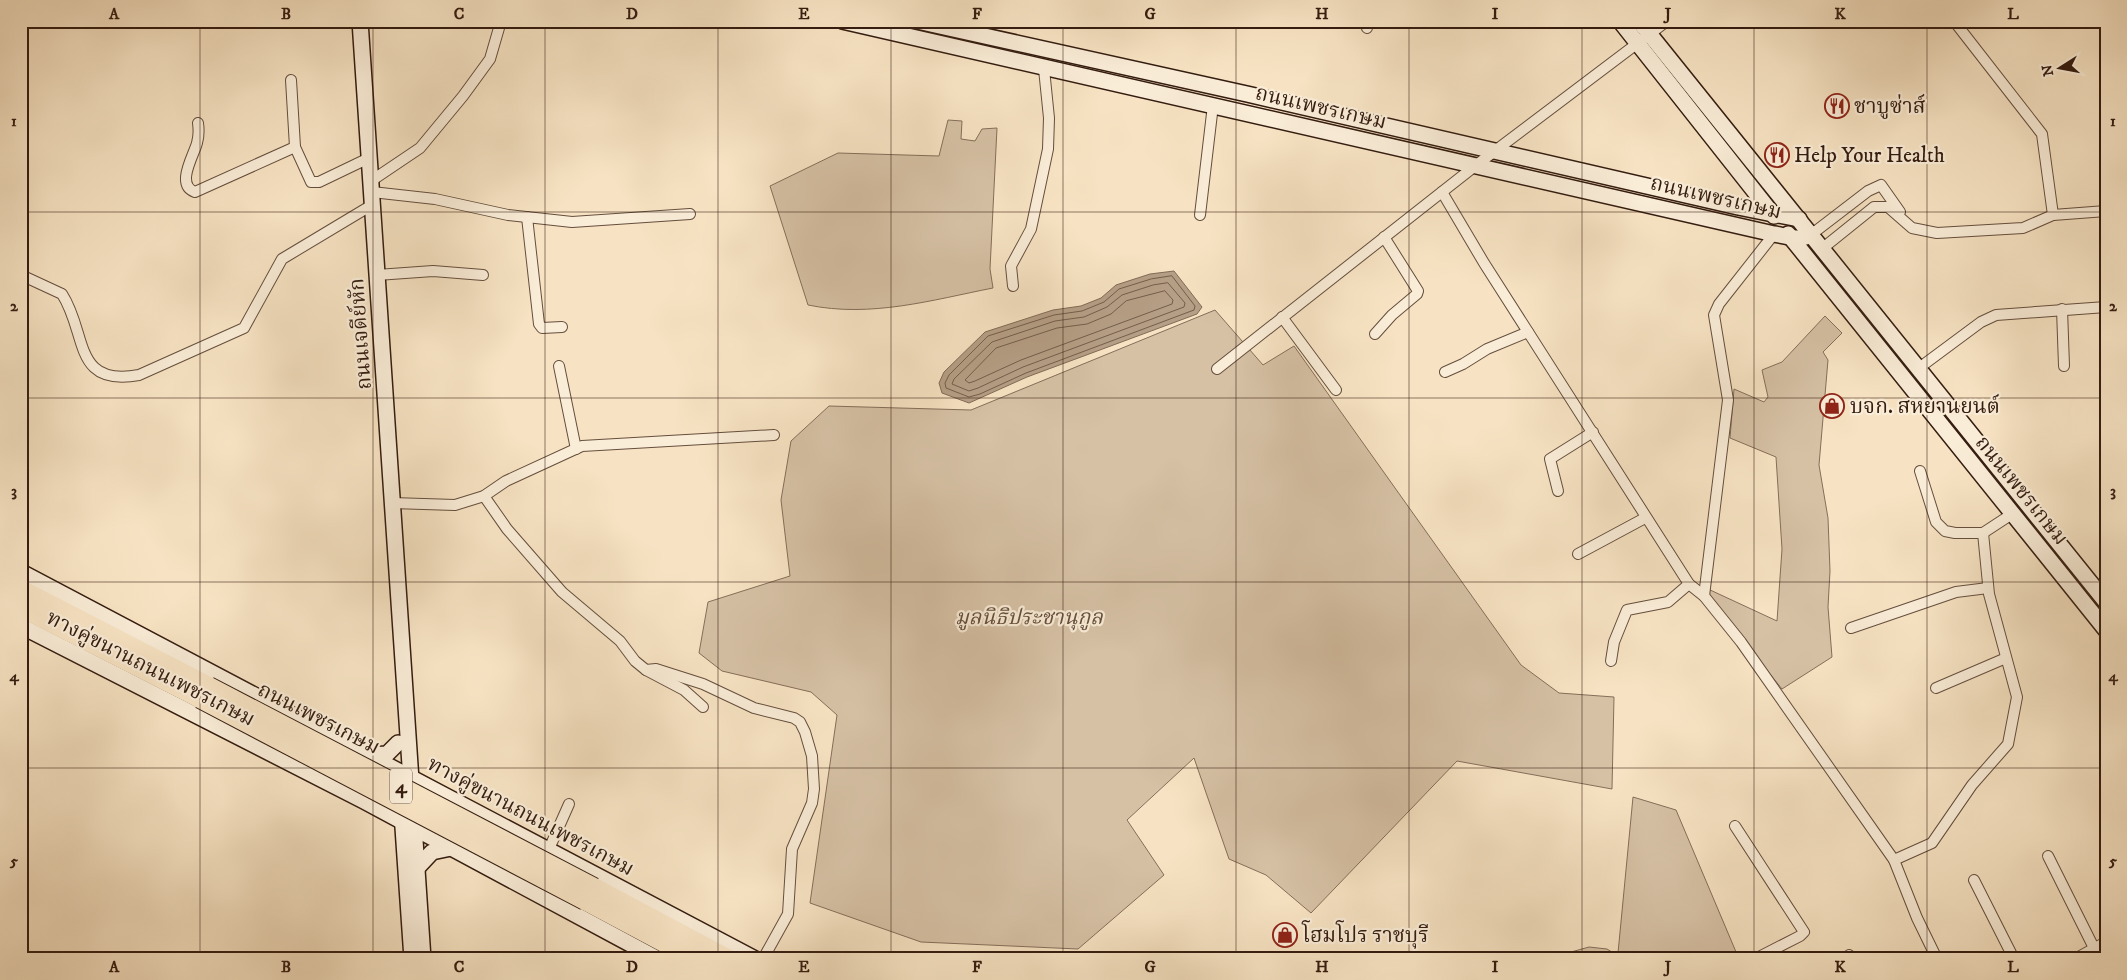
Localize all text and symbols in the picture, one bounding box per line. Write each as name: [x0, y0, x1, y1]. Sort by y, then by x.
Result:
text: A: [108, 4, 120, 24]
text: B: [281, 4, 291, 24]
text: C: [454, 4, 464, 24]
text: D: [626, 4, 638, 24]
text: E: [798, 4, 810, 24]
text: F: [972, 4, 982, 24]
text: G: [1144, 4, 1156, 24]
text: H: [1315, 4, 1329, 24]
text: I: [1492, 4, 1499, 24]
text: J: [1663, 4, 1672, 24]
text: K: [1834, 4, 1846, 24]
text: L: [2007, 4, 2019, 24]
north arrow: [2034, 42, 2084, 92]
text: N: [2038, 62, 2058, 78]
street label: ถนนเพชรเกษม: [1253, 80, 1389, 136]
restaurant icon: ชาบูซ่าส์: [1824, 93, 1850, 119]
place label: ชาบูซ่าส์: [1854, 93, 1926, 120]
text: 1: [11, 111, 17, 131]
text: 1: [2110, 111, 2116, 131]
restaurant icon: Help Your Health: [1764, 142, 1790, 168]
place label: Help Your Health: [1794, 143, 1945, 169]
street label: ถนนเพชรเกษม: [1648, 170, 1784, 226]
street label: ถนนเจดีย์หัก: [343, 277, 378, 391]
text: 2: [10, 296, 19, 316]
text: 2: [2109, 296, 2118, 316]
shop icon: บจก. สหยานยนต์: [1819, 393, 1845, 419]
place label: บจก. สหยานยนต์: [1850, 393, 2000, 420]
street label: ถนนเพชรเกษม: [1969, 431, 2073, 551]
text: 3: [11, 481, 17, 501]
text: 3: [2110, 481, 2116, 501]
street label: ทางคู่ขนานถนนเพชรเกษม: [42, 605, 259, 733]
park label: มูลนิธิประชานุกูล: [955, 605, 1103, 631]
text: 4: [8, 666, 19, 686]
text: 4: [2107, 666, 2118, 686]
street label: ถนนเพชรเกษม: [253, 677, 384, 761]
street label: ทางคู่ขนานถนนเพชรเกษม: [423, 751, 638, 882]
road number: 4: [390, 768, 412, 804]
text: 5: [9, 851, 18, 871]
text: 5: [2108, 851, 2117, 871]
place label: โฮมโปร ราชบุรี: [1301, 920, 1429, 949]
shop icon: โฮมโปร ราชบุรี: [1272, 922, 1298, 948]
text: A: [108, 957, 120, 977]
text: B: [281, 957, 291, 977]
text: C: [454, 957, 464, 977]
text: D: [626, 957, 638, 977]
text: E: [798, 957, 810, 977]
text: F: [972, 957, 982, 977]
text: G: [1144, 957, 1156, 977]
text: H: [1315, 957, 1329, 977]
text: I: [1492, 957, 1499, 977]
text: J: [1663, 957, 1672, 977]
text: K: [1834, 957, 1846, 977]
text: L: [2007, 957, 2019, 977]

